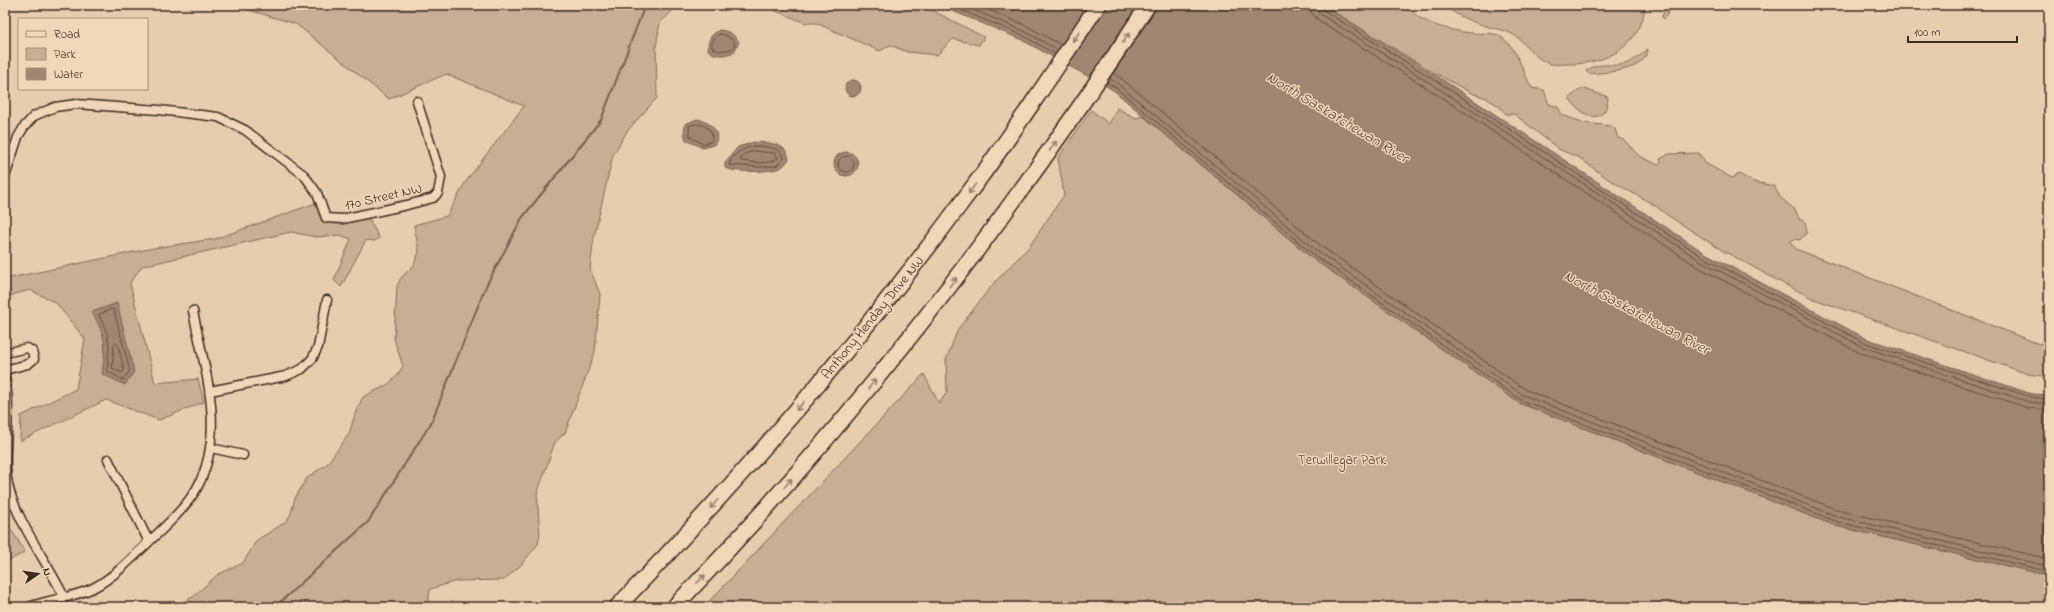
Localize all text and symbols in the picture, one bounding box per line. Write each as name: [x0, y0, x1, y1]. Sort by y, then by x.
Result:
legend: [18, 18, 148, 90]
scale bar: [1908, 18, 2017, 44]
text: 100 m: [1914, 24, 1941, 42]
text: Road: [54, 26, 80, 44]
one-way arrow: [1072, 32, 1081, 43]
one-way arrow: [1122, 33, 1130, 44]
text: Park: [54, 46, 76, 64]
text: Water: [54, 66, 83, 84]
water label: North Saskatchewan River: [1262, 67, 1414, 170]
one-way arrow: [1049, 141, 1057, 152]
street label: 170 Street NW: [343, 178, 424, 217]
one-way arrow: [967, 183, 976, 194]
street label: Anthony Henday Drive NW: [817, 252, 930, 385]
water label: North Saskatchewan River: [1560, 265, 1715, 362]
one-way arrow: [949, 277, 958, 288]
one-way arrow: [868, 378, 876, 389]
one-way arrow: [795, 401, 804, 411]
park label: Terwillegar Park: [1298, 450, 1387, 472]
one-way arrow: [783, 478, 792, 488]
one-way arrow: [709, 498, 718, 509]
north arrow: [18, 554, 58, 594]
text: N: [38, 567, 55, 577]
one-way arrow: [696, 574, 706, 584]

